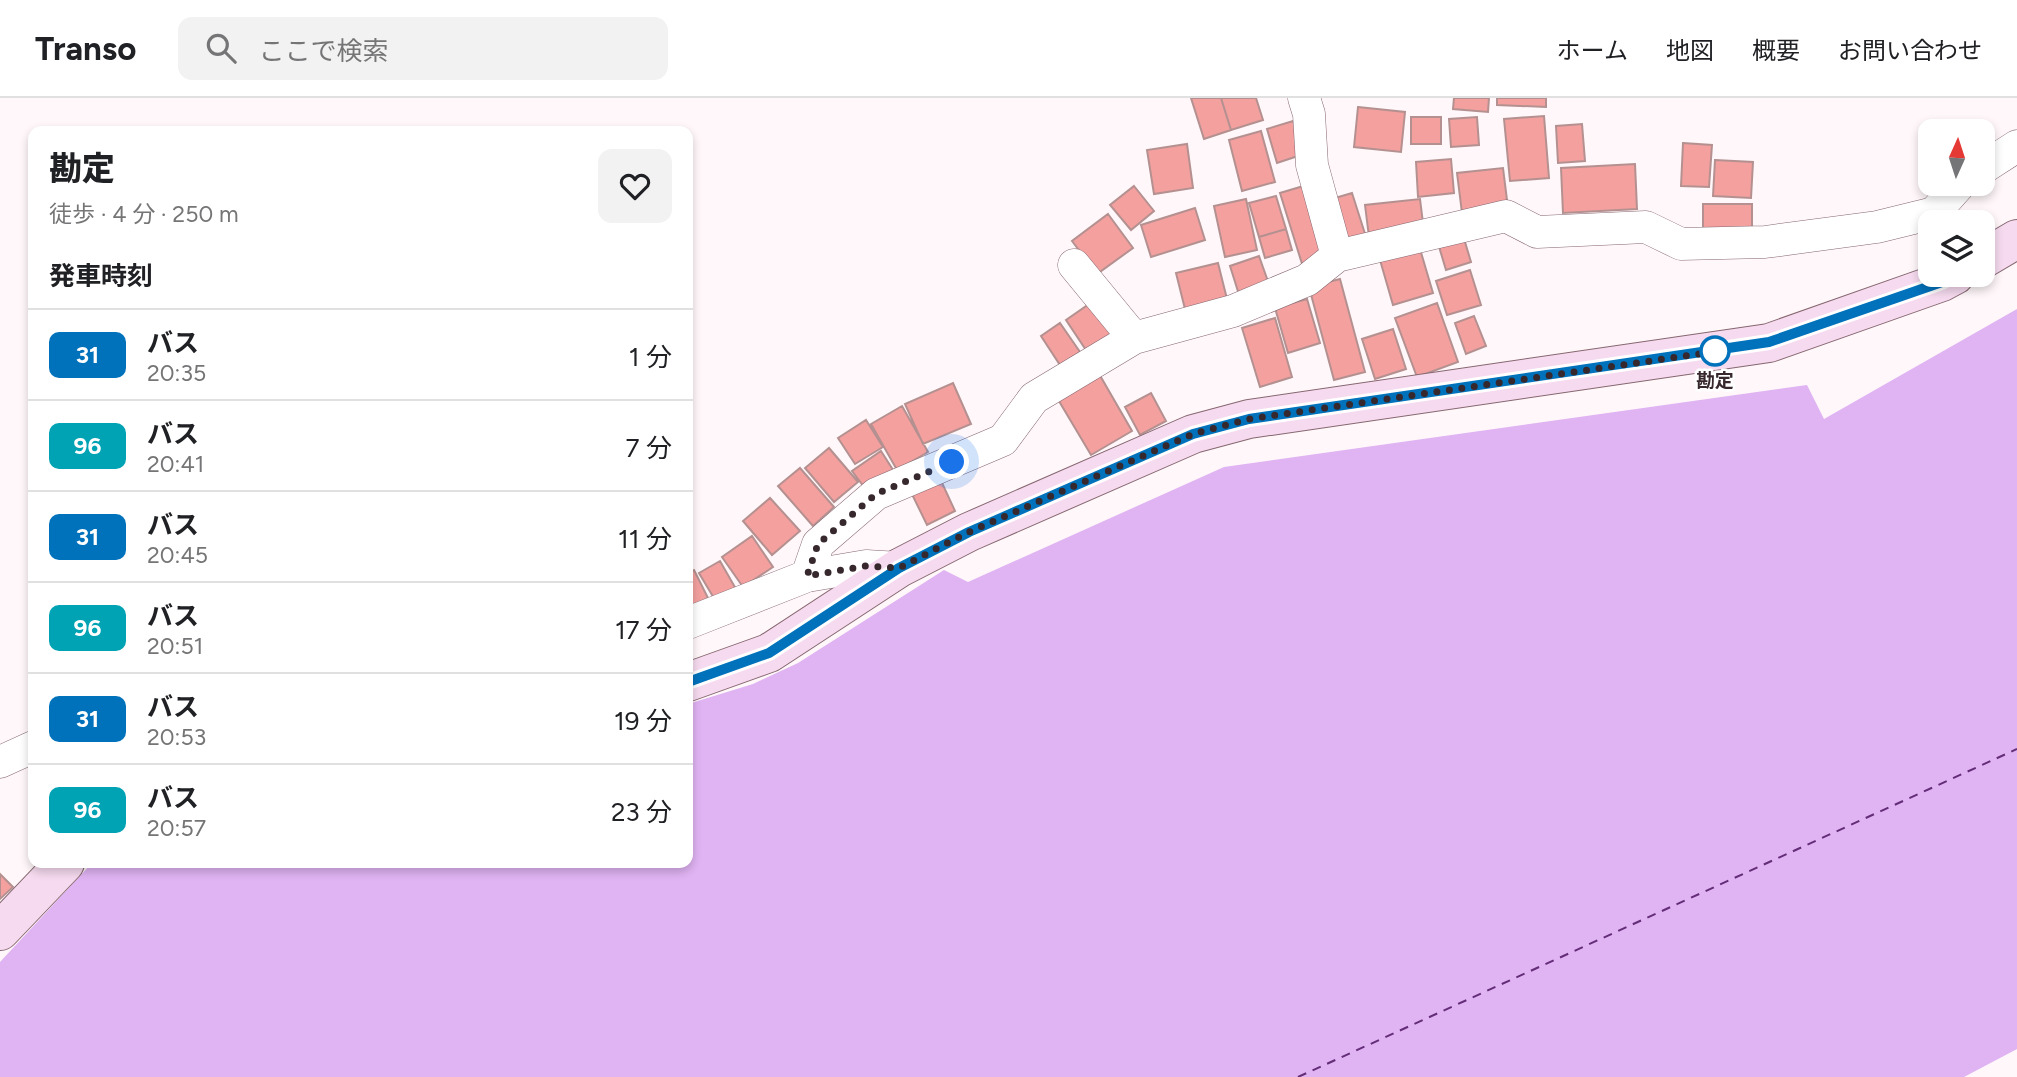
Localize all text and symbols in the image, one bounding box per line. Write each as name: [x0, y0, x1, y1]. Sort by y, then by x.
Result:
search box: [178, 17, 668, 80]
text: Transo: [35, 29, 136, 68]
icon: search: [202, 29, 240, 67]
text: ここで検索: [258, 35, 388, 67]
text: ホーム: [1557, 36, 1628, 65]
text: 地図: [1666, 36, 1714, 65]
text: 概要: [1752, 36, 1800, 65]
text: お問い合わせ: [1838, 36, 1982, 65]
north arrow: [1918, 119, 1995, 196]
map controls: [1918, 119, 1995, 287]
text: 勘定: [49, 149, 115, 188]
button: heart: [598, 149, 672, 223]
text: 徒歩 · 4 分 · 250 m: [49, 200, 238, 228]
button: layers: [1918, 210, 1995, 287]
text: 発車時刻: [49, 260, 153, 292]
text: バス: [147, 327, 199, 359]
marker: 勘定: [1700, 336, 1730, 366]
text: 31: [76, 340, 99, 369]
text: 1 分: [629, 341, 672, 373]
text: 20:35: [147, 359, 206, 387]
place label: 勘定: [1696, 369, 1734, 392]
text: バス: [147, 418, 199, 450]
text: 96: [74, 431, 101, 460]
text: 7 分: [626, 432, 672, 464]
your location: [934, 444, 969, 479]
text: 20:41: [147, 450, 204, 478]
text: バス: [147, 509, 199, 541]
text: 31: [76, 522, 99, 551]
text: 11 分: [618, 523, 672, 555]
text: 20:45: [147, 541, 208, 569]
text: バス: [147, 600, 199, 632]
text: 96: [74, 613, 101, 642]
text: 17 分: [615, 614, 672, 646]
text: 20:51: [147, 632, 203, 660]
text: バス: [147, 691, 199, 723]
text: 31: [76, 704, 99, 733]
text: 19 分: [614, 705, 672, 737]
text: 20:53: [147, 723, 206, 751]
text: バス: [147, 782, 199, 814]
text: 96: [74, 795, 101, 824]
text: 23 分: [611, 796, 672, 828]
text: 20:57: [147, 814, 206, 842]

